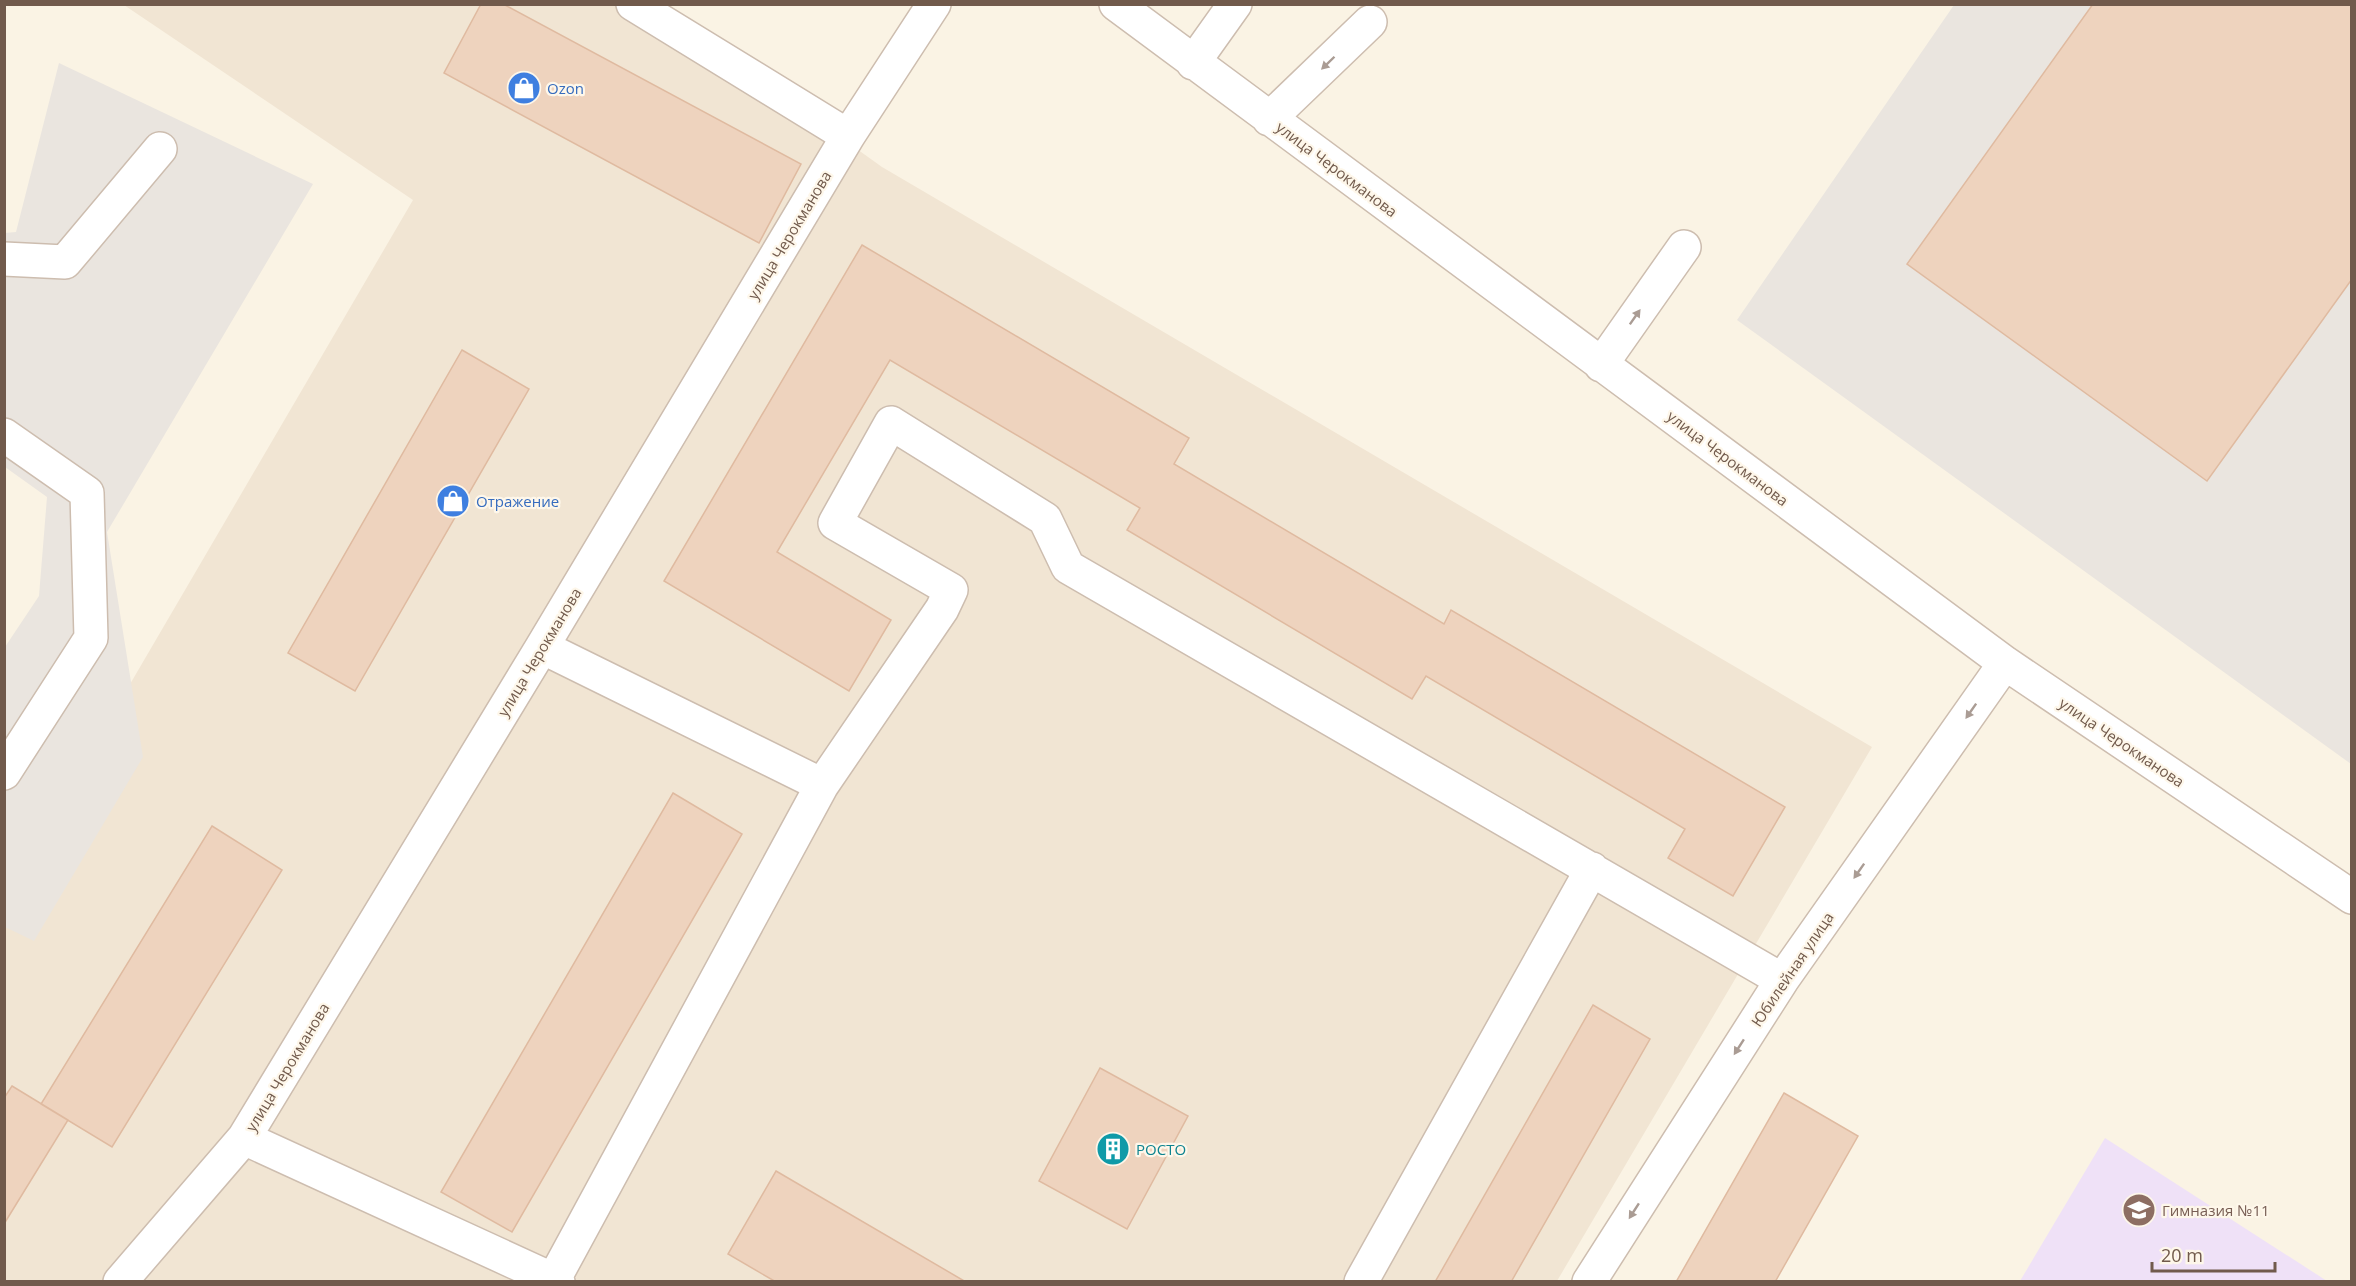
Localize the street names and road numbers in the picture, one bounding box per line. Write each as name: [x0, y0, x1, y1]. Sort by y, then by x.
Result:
street label: улица Черокманова: [1272, 117, 1402, 221]
street label: улица Черокманова: [743, 167, 835, 303]
street label: улица Черокманова: [1663, 406, 1793, 510]
street label: улица Черокманова: [493, 584, 585, 720]
street label: улица Черокманова: [2056, 693, 2188, 791]
street label: Юбилейная улица: [1746, 908, 1838, 1030]
street label: улица Черокманова: [241, 999, 333, 1135]

